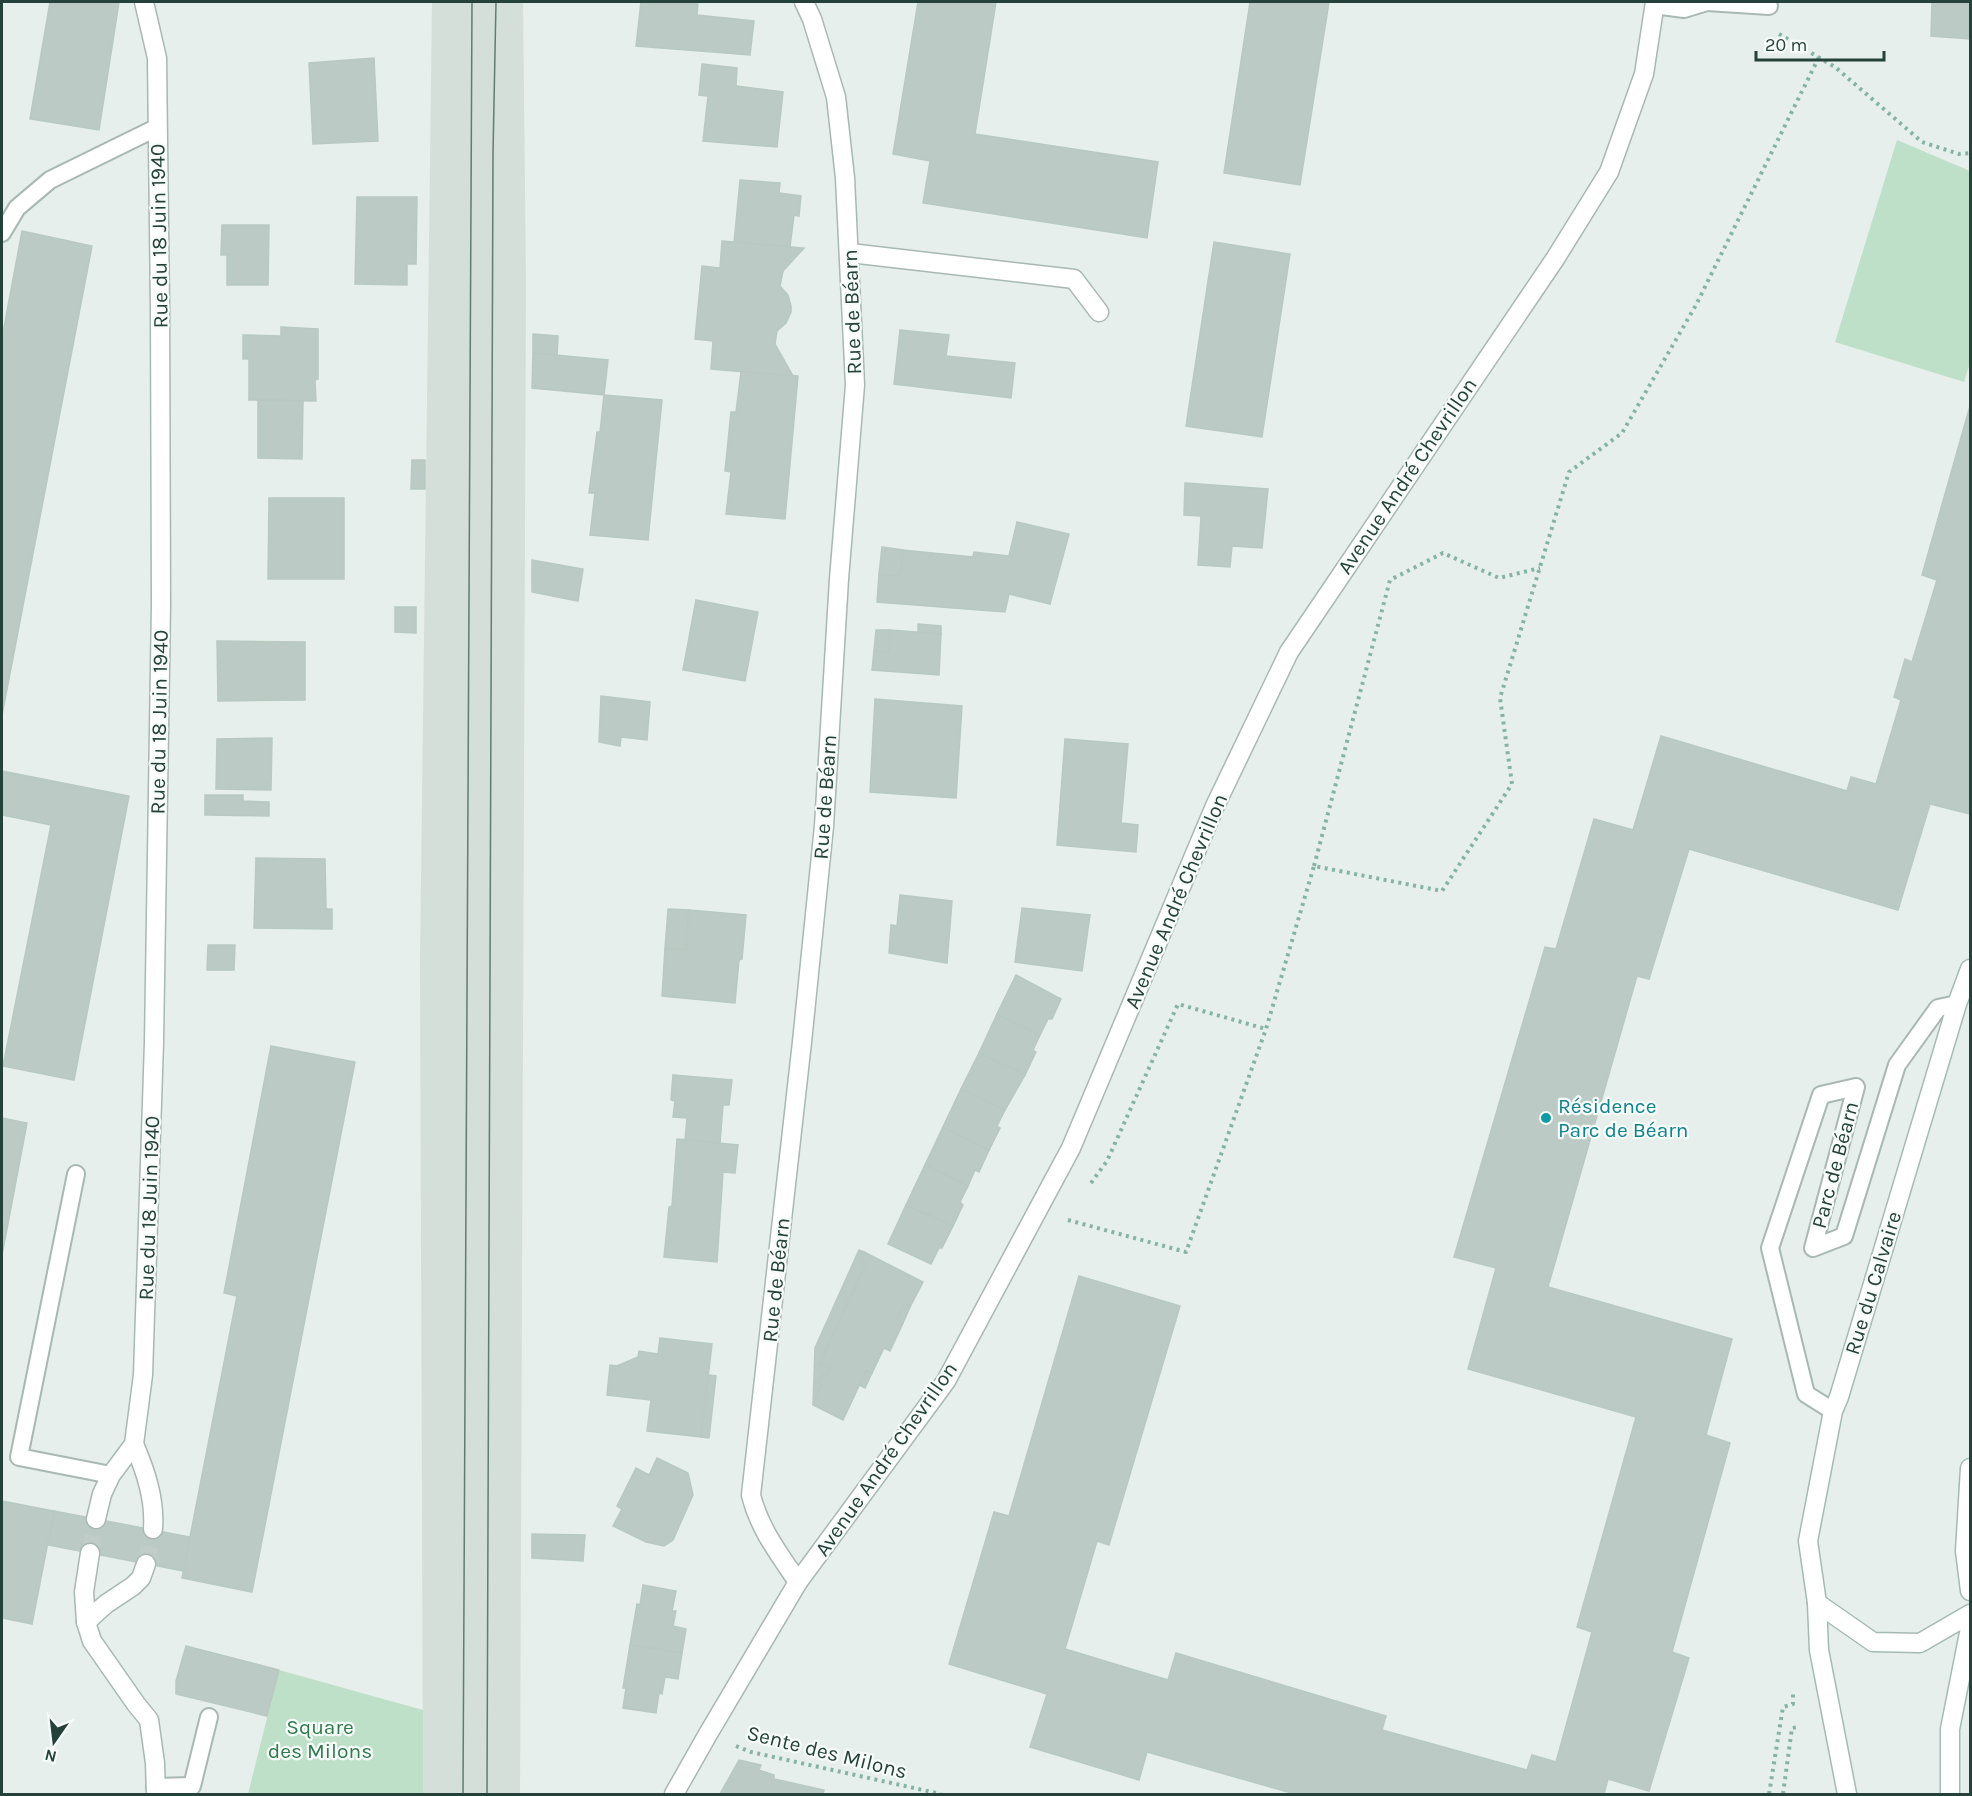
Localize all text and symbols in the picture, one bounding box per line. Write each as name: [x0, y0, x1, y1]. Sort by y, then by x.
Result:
scale bar: [1756, 24, 1884, 62]
text: 20 m: [1765, 34, 1807, 56]
street label: Rue du 18 Juin 1940: [145, 143, 173, 329]
street label: Rue de Béarn: [838, 249, 866, 375]
street label: Avenue André Chevrillon: [1332, 373, 1482, 579]
street label: Rue du 18 Juin 1940: [145, 629, 173, 815]
street label: Rue de Béarn: [809, 734, 841, 860]
street label: Avenue André Chevrillon: [1120, 790, 1232, 1012]
place label: Résidence Parc de Béarn: [1558, 1094, 1688, 1142]
street label: Parc de Béarn: [1807, 1099, 1863, 1231]
marker: Résidence Parc de Béarn: [1539, 1111, 1553, 1125]
street label: Rue du 18 Juin 1940: [134, 1115, 164, 1301]
street label: Rue du Calvaire: [1840, 1208, 1906, 1358]
street label: Rue de Béarn: [758, 1216, 794, 1344]
street label: Avenue André Chevrillon: [810, 1357, 962, 1561]
north arrow: [24, 1712, 84, 1772]
park label: Square des Milons: [268, 1715, 372, 1763]
street label: Sente des Milons: [744, 1720, 910, 1784]
text: N: [43, 1745, 58, 1767]

